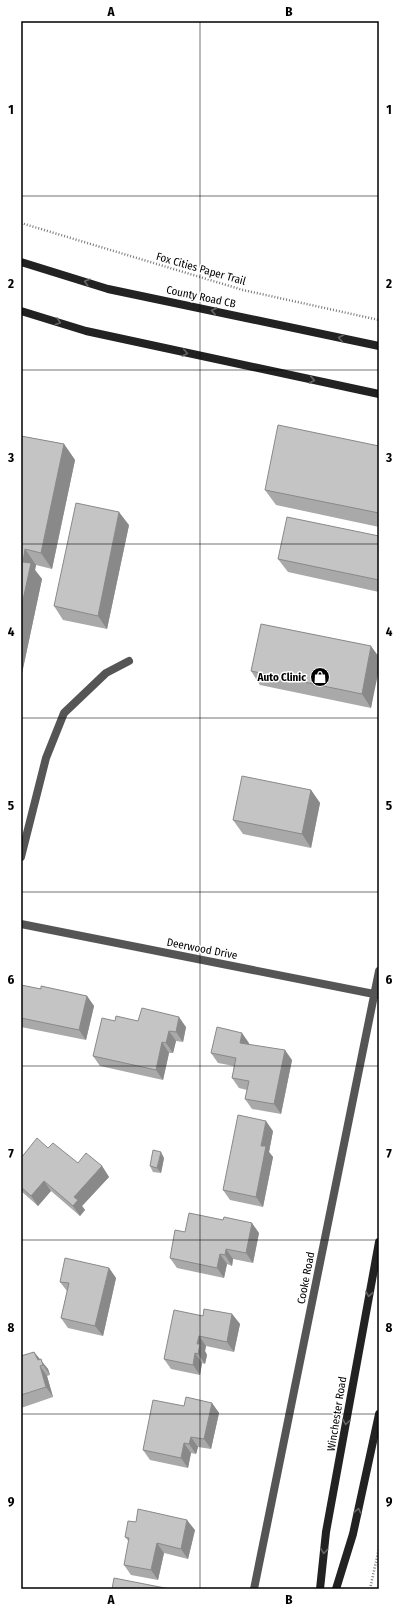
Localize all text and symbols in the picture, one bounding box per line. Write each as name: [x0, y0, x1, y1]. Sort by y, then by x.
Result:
text: A: [106, 4, 115, 19]
text: B: [285, 4, 293, 19]
text: 1: [8, 102, 14, 117]
text: 1: [386, 102, 392, 117]
street label: Fox Cities Paper Trail: [155, 250, 247, 288]
text: 2: [7, 276, 14, 291]
text: 2: [385, 276, 392, 291]
one-way arrow: [84, 278, 91, 287]
street label: County Road CB: [165, 283, 237, 311]
one-way arrow: [211, 307, 217, 315]
one-way arrow: [55, 317, 62, 326]
one-way arrow: [338, 334, 344, 342]
one-way arrow: [181, 348, 188, 356]
one-way arrow: [309, 375, 315, 383]
text: 3: [7, 450, 14, 465]
text: 3: [385, 450, 392, 465]
text: 4: [8, 624, 15, 639]
text: 4: [386, 624, 393, 639]
shop icon: Auto Clinic: [309, 666, 331, 688]
place label: Auto Clinic: [257, 671, 306, 684]
text: 5: [8, 798, 14, 813]
text: 5: [386, 798, 392, 813]
street label: Deerwood Drive: [166, 936, 238, 962]
text: 6: [8, 972, 15, 987]
text: 6: [386, 972, 393, 987]
text: 7: [8, 1146, 14, 1161]
text: 7: [386, 1146, 392, 1161]
street label: Cooke Road: [295, 1251, 317, 1305]
one-way arrow: [366, 1291, 374, 1298]
text: 8: [8, 1320, 15, 1335]
text: 8: [386, 1320, 393, 1335]
street label: Winchester Road: [325, 1376, 349, 1452]
one-way arrow: [343, 1419, 351, 1426]
text: 9: [8, 1494, 15, 1509]
text: 9: [386, 1494, 393, 1509]
one-way arrow: [353, 1508, 361, 1514]
one-way arrow: [320, 1547, 329, 1554]
text: A: [106, 1592, 115, 1607]
text: B: [285, 1592, 293, 1607]

